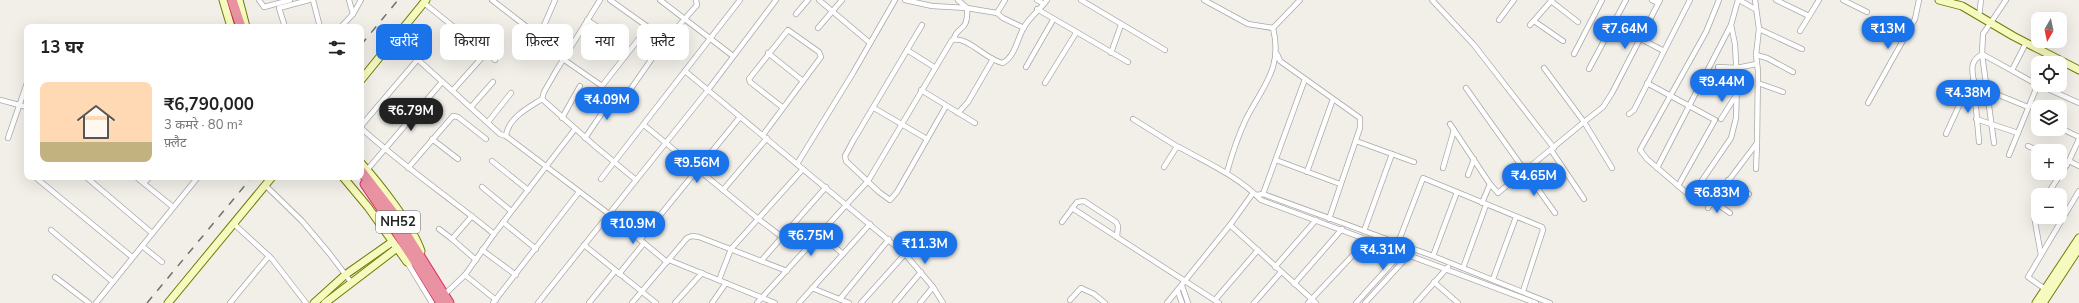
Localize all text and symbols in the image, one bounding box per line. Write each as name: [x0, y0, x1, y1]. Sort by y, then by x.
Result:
north arrow: [2031, 12, 2067, 48]
map controls: [2031, 12, 2067, 224]
pin: ₹7.64M: [1592, 16, 1658, 50]
pin: ₹13M: [1864, 16, 1912, 50]
text: ₹7.64M: [1602, 20, 1648, 38]
text: ₹13M: [1871, 20, 1905, 38]
chip: खरीदें: [376, 24, 432, 60]
chip: किराया: [440, 24, 504, 60]
chip: फ़िल्टर: [512, 24, 573, 60]
chip: नया: [581, 24, 629, 60]
chip: फ़्लैट: [637, 24, 689, 60]
text: 13 घर: [40, 36, 84, 59]
icon: filters: [326, 37, 348, 59]
button: locate: [2031, 56, 2067, 92]
pin: ₹9.44M: [1689, 69, 1755, 103]
text: ₹9.44M: [1699, 73, 1745, 91]
pin: ₹4.38M: [1935, 80, 2001, 114]
text: ₹4.38M: [1945, 84, 1991, 102]
pin: ₹4.09M: [574, 87, 640, 121]
text: ₹4.09M: [584, 91, 630, 109]
text: ₹6,790,000: [164, 93, 254, 116]
icon: home: [72, 98, 120, 146]
pin: ₹6.79M: [378, 98, 444, 132]
button: layers: [2031, 100, 2067, 136]
text: ₹6.79M: [388, 102, 434, 120]
text: 3 कमरे · 80 m²: [164, 116, 243, 134]
text: फ़्लैट: [164, 134, 187, 152]
button: +: [2031, 144, 2067, 180]
pin: ₹9.56M: [664, 150, 730, 184]
text: ₹9.56M: [674, 154, 720, 172]
pin: ₹4.65M: [1501, 163, 1567, 197]
text: ₹4.65M: [1511, 167, 1557, 185]
pin: ₹6.83M: [1684, 180, 1750, 214]
text: ₹6.83M: [1694, 184, 1740, 202]
button: −: [2031, 188, 2067, 224]
road number: NH52: [376, 211, 420, 233]
pin: ₹10.9M: [600, 211, 666, 245]
text: ₹10.9M: [610, 215, 656, 233]
pin: ₹6.75M: [778, 223, 844, 257]
text: ₹6.75M: [788, 227, 834, 245]
pin: ₹11.3M: [892, 231, 958, 265]
text: ₹11.3M: [902, 235, 948, 253]
pin: ₹4.31M: [1350, 237, 1416, 271]
text: ₹4.31M: [1360, 241, 1406, 259]

